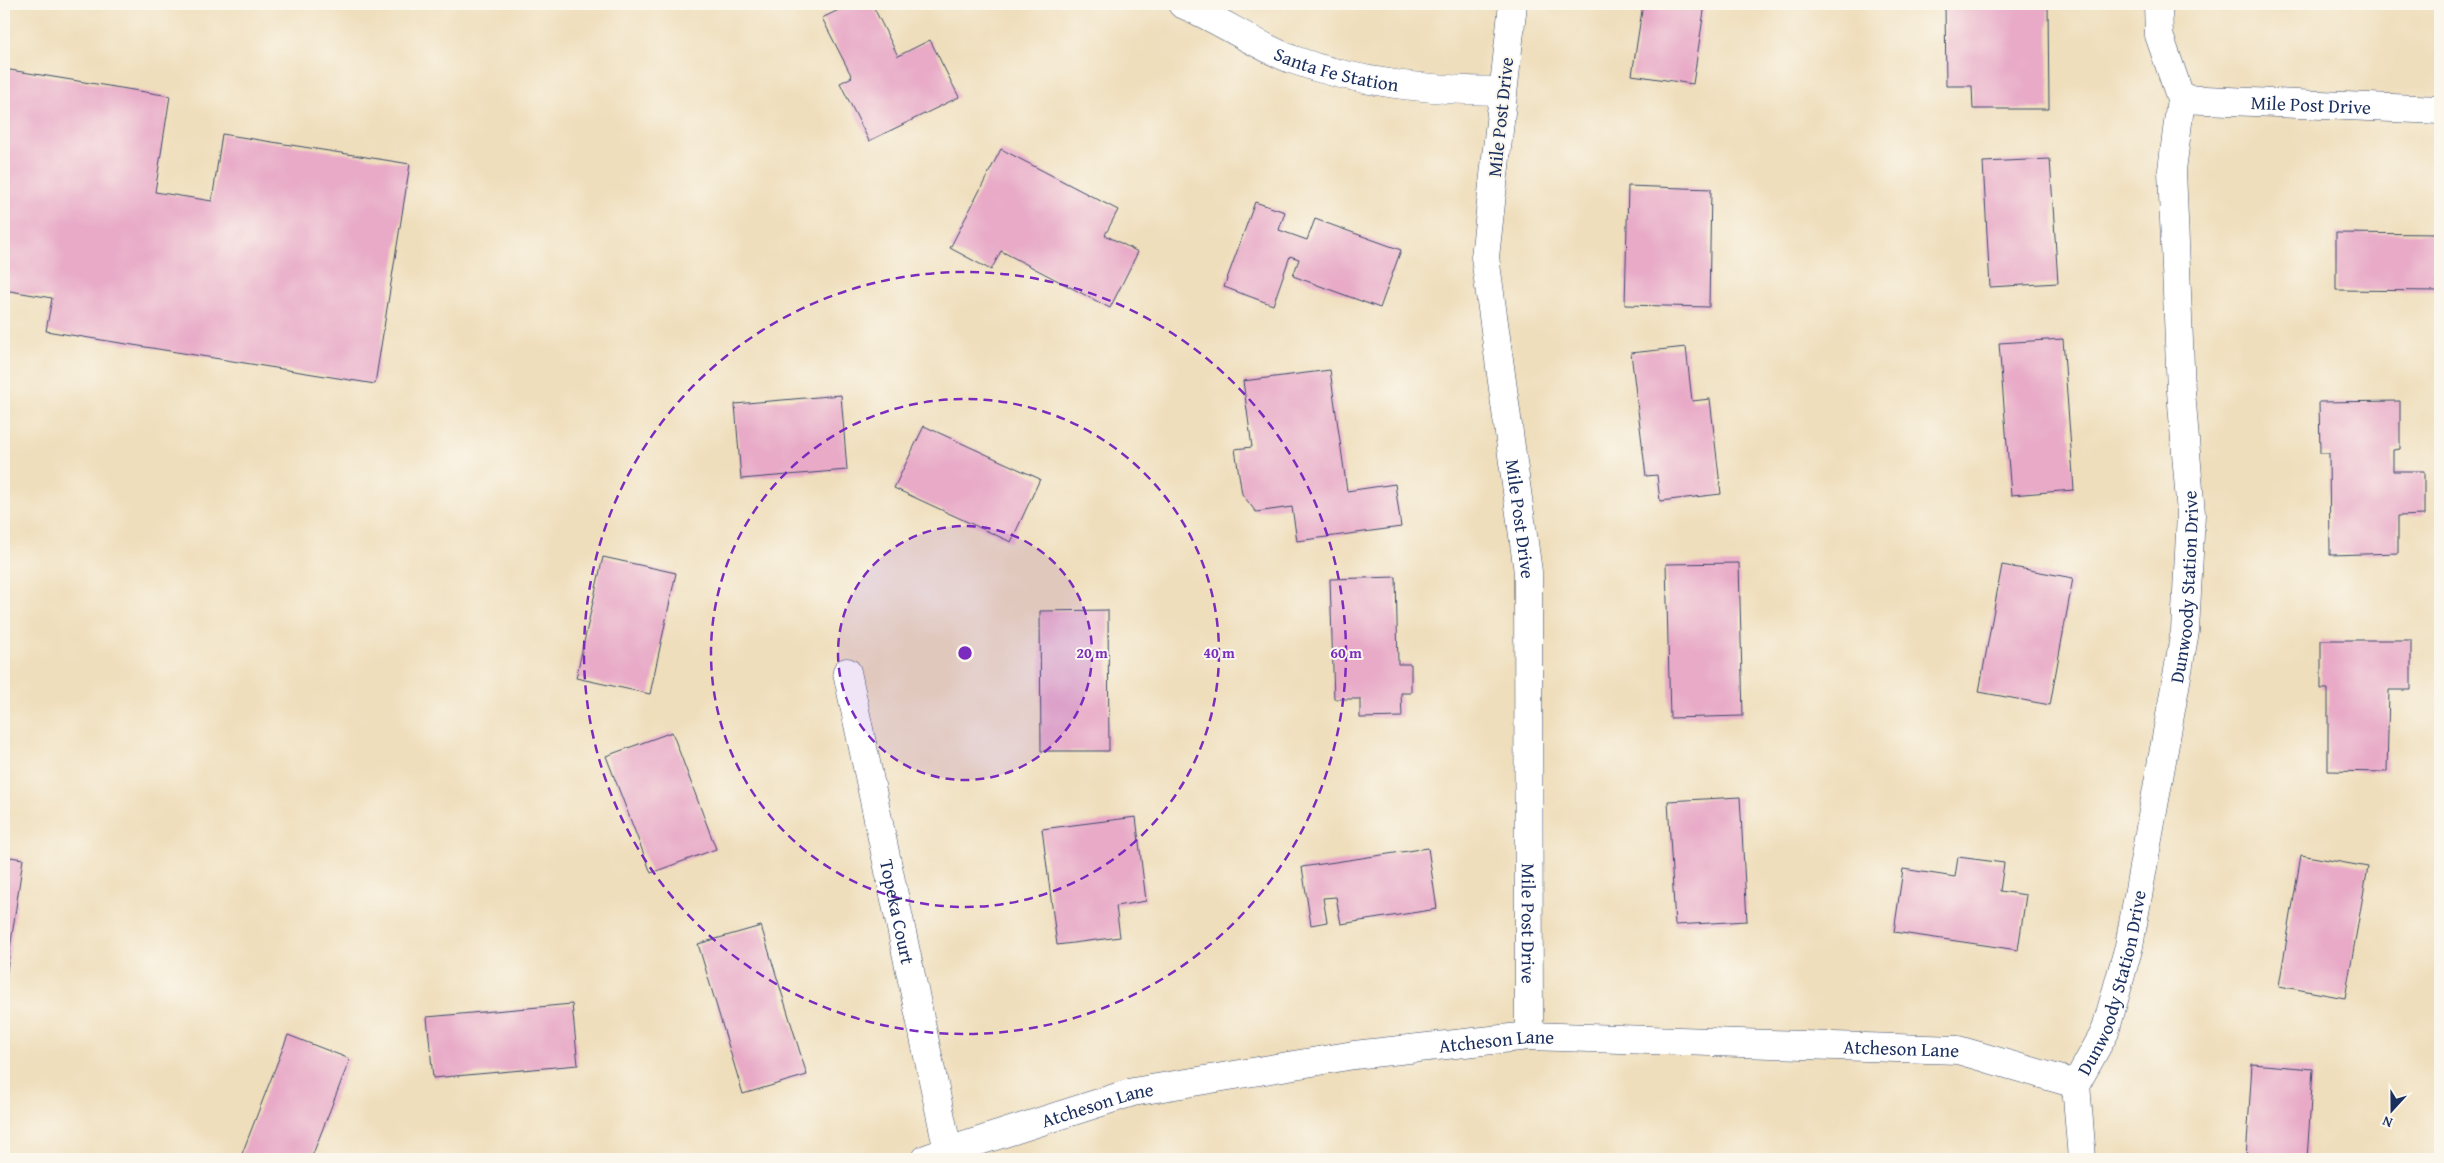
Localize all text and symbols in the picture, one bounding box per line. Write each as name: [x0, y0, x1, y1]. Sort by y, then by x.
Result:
street label: Santa Fe Station: [1270, 39, 1401, 98]
street label: Mile Post Drive: [1480, 56, 1520, 178]
street label: Mile Post Drive: [2250, 88, 2372, 121]
street label: Mile Post Drive: [1499, 457, 1542, 579]
street label: Dunwoody Station Drive: [2162, 489, 2205, 685]
text: 20 m: [1076, 642, 1108, 663]
text: 40 m: [1203, 642, 1235, 663]
text: 60 m: [1330, 642, 1362, 663]
centre of rings: [956, 644, 974, 662]
street label: Topeka Court: [873, 857, 922, 967]
street label: Mile Post Drive: [1515, 863, 1543, 984]
street label: Dunwoody Station Drive: [2070, 888, 2153, 1080]
street label: Atcheson Lane: [1437, 1022, 1555, 1060]
street label: Atcheson Lane: [1843, 1032, 1960, 1064]
street label: Atcheson Lane: [1038, 1075, 1155, 1134]
north arrow: [2366, 1086, 2416, 1136]
text: N: [2379, 1111, 2395, 1133]

